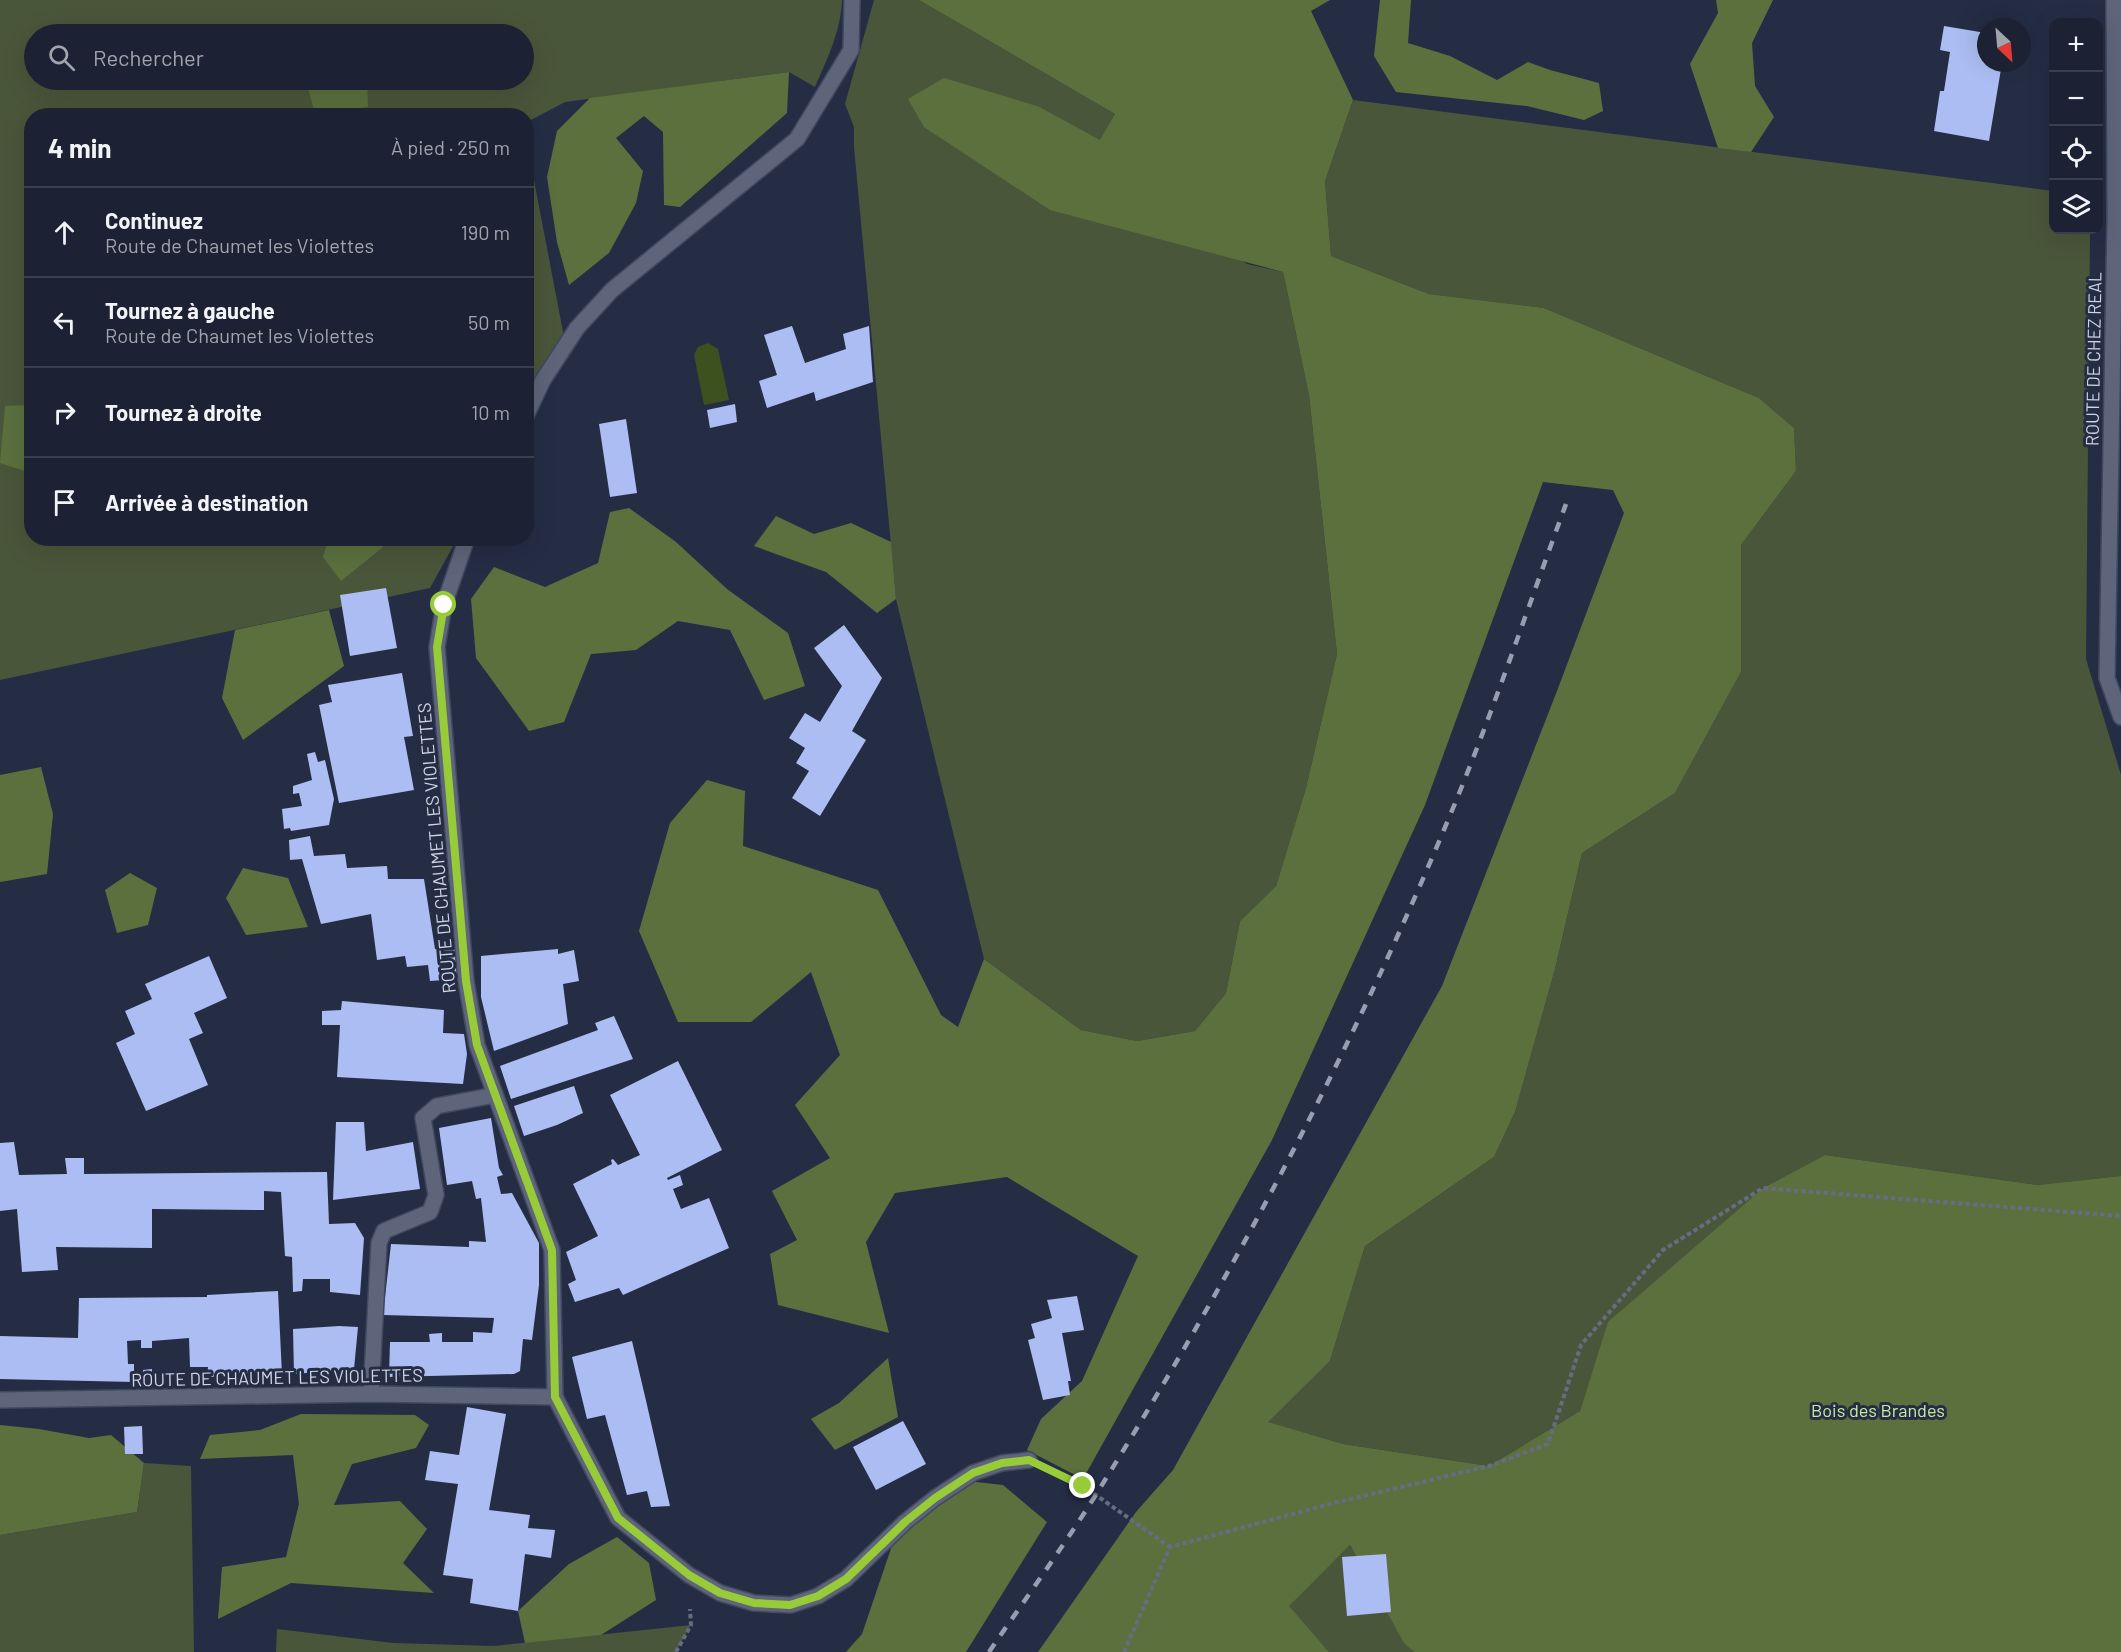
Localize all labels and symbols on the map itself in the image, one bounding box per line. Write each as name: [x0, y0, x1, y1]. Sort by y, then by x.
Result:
north arrow: [1977, 18, 2031, 72]
street label: ROUTE DE CHEZ REAL: [2080, 272, 2106, 446]
route start: [430, 591, 456, 617]
street label: ROUTE DE CHAUMET LES VIOLETTES: [412, 702, 460, 994]
street label: ROUTE DE CHAUMET LES VIOLETTES: [131, 1363, 423, 1391]
park label: Bois des Brandes: [1811, 1399, 1945, 1421]
route end: [1069, 1472, 1095, 1498]

